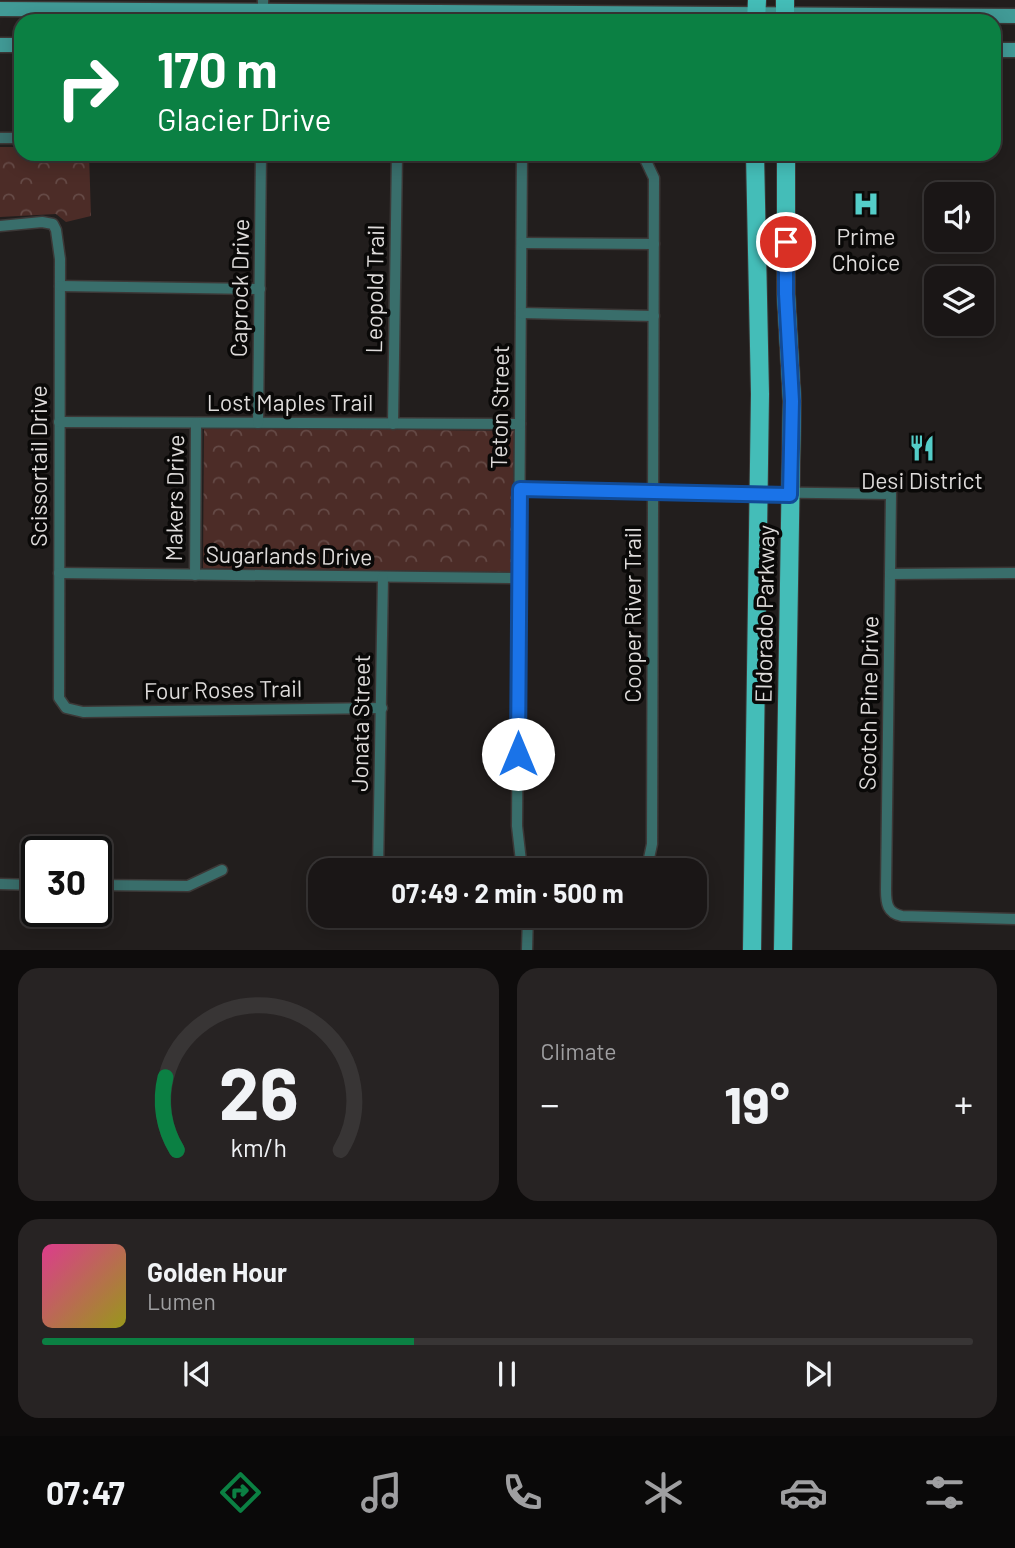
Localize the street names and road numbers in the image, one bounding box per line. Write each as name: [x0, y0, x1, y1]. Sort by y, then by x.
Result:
street label: Caprock Drive: [224, 219, 254, 357]
street label: Leopold Trail: [359, 225, 389, 353]
street label: Teton Street: [484, 345, 514, 469]
street label: Scissortail Drive: [24, 385, 52, 547]
street label: Lost Maples Trail: [207, 388, 373, 416]
street label: Makers Drive: [159, 434, 189, 562]
street label: Eldorado Parkway: [748, 524, 780, 703]
street label: Cooper River Trail: [618, 527, 646, 703]
street label: Sugarlands Drive: [205, 540, 373, 570]
street label: Scotch Pine Drive: [852, 616, 884, 790]
street label: Jonata Street: [345, 654, 375, 792]
street label: Four Roses Trail: [144, 674, 302, 704]

